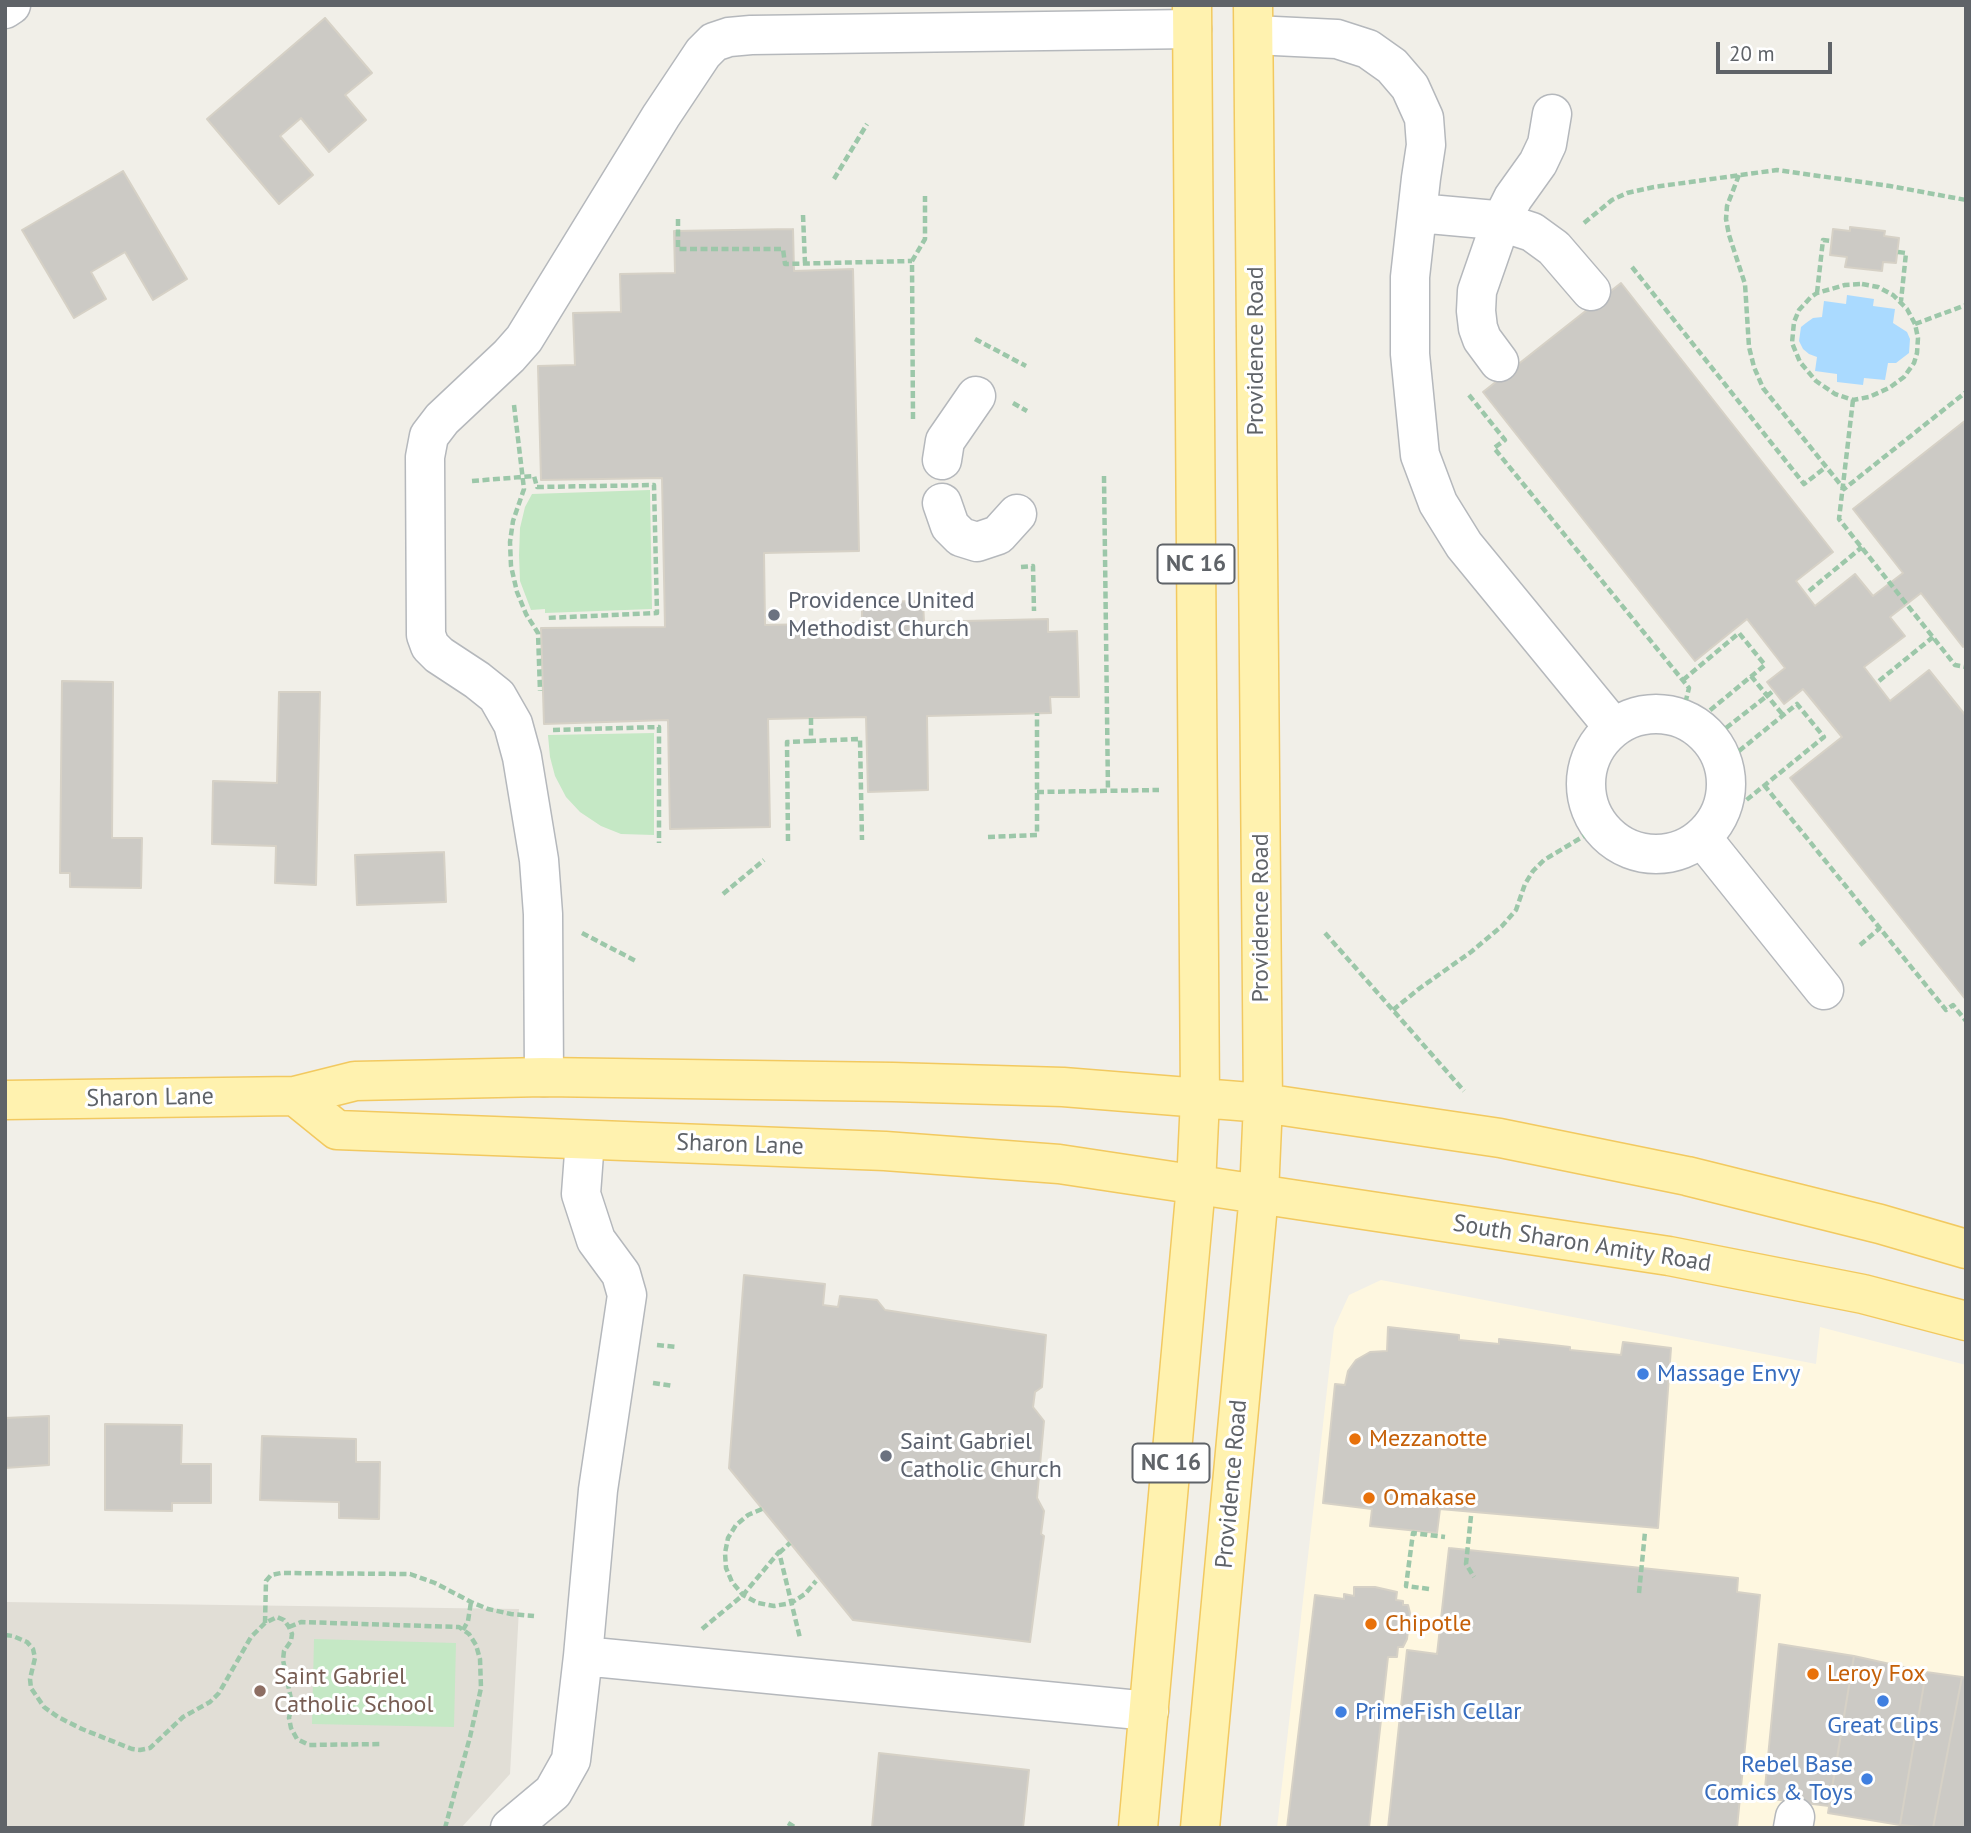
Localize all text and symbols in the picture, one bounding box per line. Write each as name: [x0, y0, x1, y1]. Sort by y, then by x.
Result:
scale bar: [1719, 28, 1834, 72]
text: 20 m: [1729, 40, 1775, 67]
street label: Providence Road: [1242, 266, 1270, 436]
road number: NC 16: [1158, 544, 1234, 584]
place label: Providence United Methodist Church: [788, 587, 975, 643]
marker: Providence United Methodist Church: [766, 607, 782, 623]
street label: Providence Road: [1247, 833, 1275, 1003]
street label: Sharon Lane: [86, 1082, 214, 1114]
street label: Sharon Lane: [676, 1128, 804, 1162]
street label: South Sharon Amity Road: [1451, 1209, 1713, 1279]
place label: Massage Envy: [1657, 1360, 1800, 1388]
marker: Massage Envy: [1635, 1366, 1651, 1382]
street label: Providence Road: [1210, 1398, 1254, 1570]
place label: Mezzanotte: [1369, 1425, 1487, 1453]
place label: Saint Gabriel Catholic Church: [900, 1428, 1062, 1484]
marker: Mezzanotte: [1347, 1431, 1363, 1447]
road number: NC 16: [1132, 1444, 1210, 1482]
marker: Saint Gabriel Catholic Church: [878, 1448, 894, 1464]
place label: Omakase: [1383, 1484, 1477, 1512]
marker: Omakase: [1361, 1490, 1377, 1506]
place label: Chipotle: [1385, 1610, 1471, 1638]
marker: Chipotle: [1363, 1616, 1379, 1632]
place label: Leroy Fox: [1827, 1660, 1926, 1688]
place label: Saint Gabriel Catholic School: [274, 1663, 433, 1719]
marker: Leroy Fox: [1805, 1666, 1821, 1682]
marker: Saint Gabriel Catholic School: [252, 1683, 268, 1699]
marker: Great Clips: [1875, 1693, 1891, 1709]
place label: PrimeFish Cellar: [1355, 1698, 1521, 1726]
marker: PrimeFish Cellar: [1333, 1704, 1349, 1720]
place label: Great Clips: [1827, 1712, 1939, 1740]
place label: Rebel Base Comics & Toys: [1704, 1751, 1853, 1807]
marker: Rebel Base Comics & Toys: [1859, 1771, 1875, 1787]

